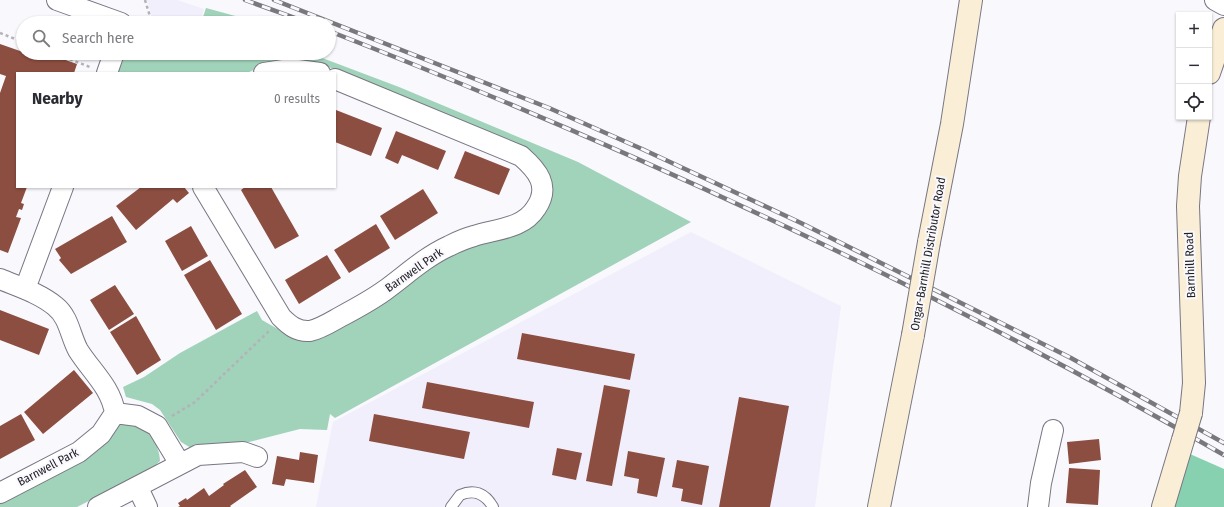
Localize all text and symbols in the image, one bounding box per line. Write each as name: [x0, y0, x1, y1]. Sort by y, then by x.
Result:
map controls: [1176, 12, 1212, 120]
button: +: [1176, 12, 1212, 48]
search box: [16, 16, 336, 60]
icon: search: [30, 27, 52, 49]
text: Search here: [62, 29, 134, 47]
button: −: [1176, 48, 1212, 84]
button: locate: [1176, 84, 1212, 120]
text: Nearby: [32, 88, 83, 109]
text: 0 results: [274, 91, 320, 106]
street label: Ongar-Barnhill Distributor Road: [908, 176, 948, 332]
street label: Barnhill Road: [1182, 232, 1198, 298]
street label: Barnwell Park: [382, 245, 446, 295]
street label: Barnwell Park: [15, 445, 81, 489]

